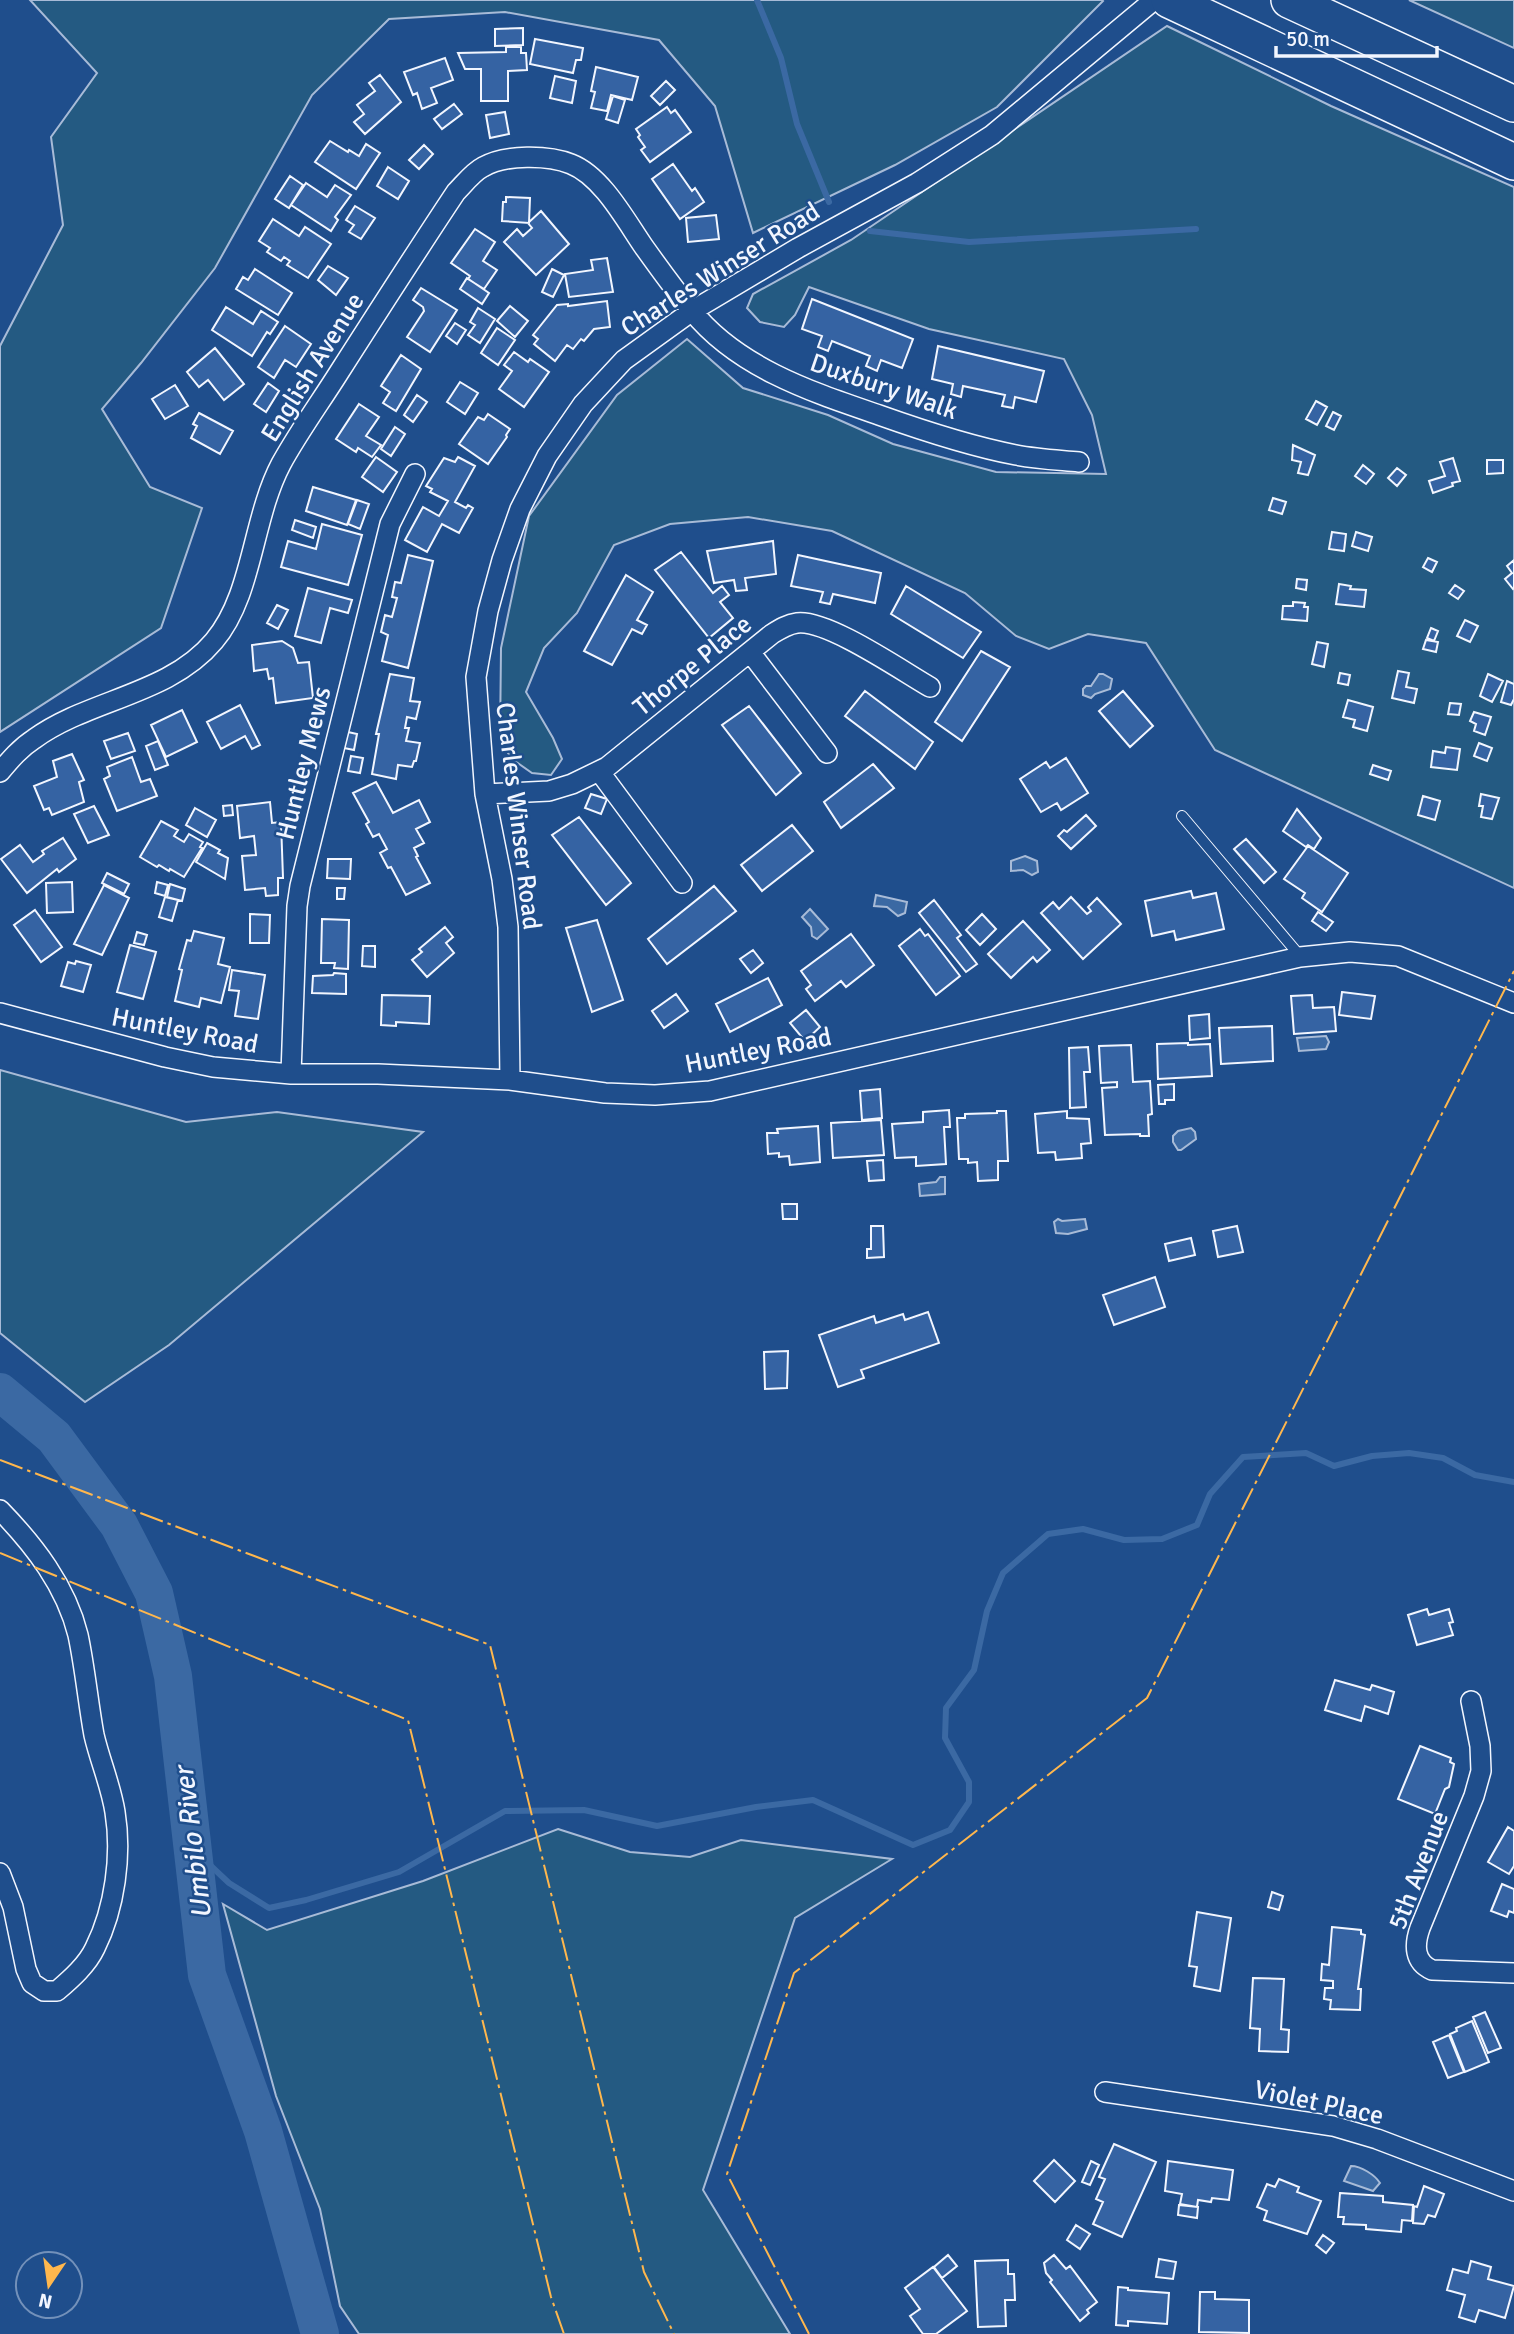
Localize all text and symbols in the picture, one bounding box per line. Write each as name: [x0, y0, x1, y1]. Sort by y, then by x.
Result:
scale bar: [1276, 14, 1437, 58]
text: 50 m: [1286, 26, 1330, 52]
street label: Charles Winser Road: [615, 196, 826, 344]
street label: English Avenue: [254, 287, 371, 448]
street label: Duxbury Walk: [806, 347, 962, 427]
street label: Thorpe Place: [627, 608, 758, 723]
street label: Huntley Mews: [269, 683, 338, 843]
street label: Charles Winser Road: [488, 701, 548, 932]
street label: Huntley Road: [109, 1001, 261, 1061]
street label: Huntley Road: [682, 1021, 834, 1081]
water label: Umbilo River: [166, 1761, 219, 1921]
street label: 5th Avenue: [1382, 1807, 1456, 1934]
street label: Violet Place: [1251, 2074, 1386, 2132]
north arrow: [14, 2250, 84, 2320]
text: N: [36, 2287, 55, 2314]

